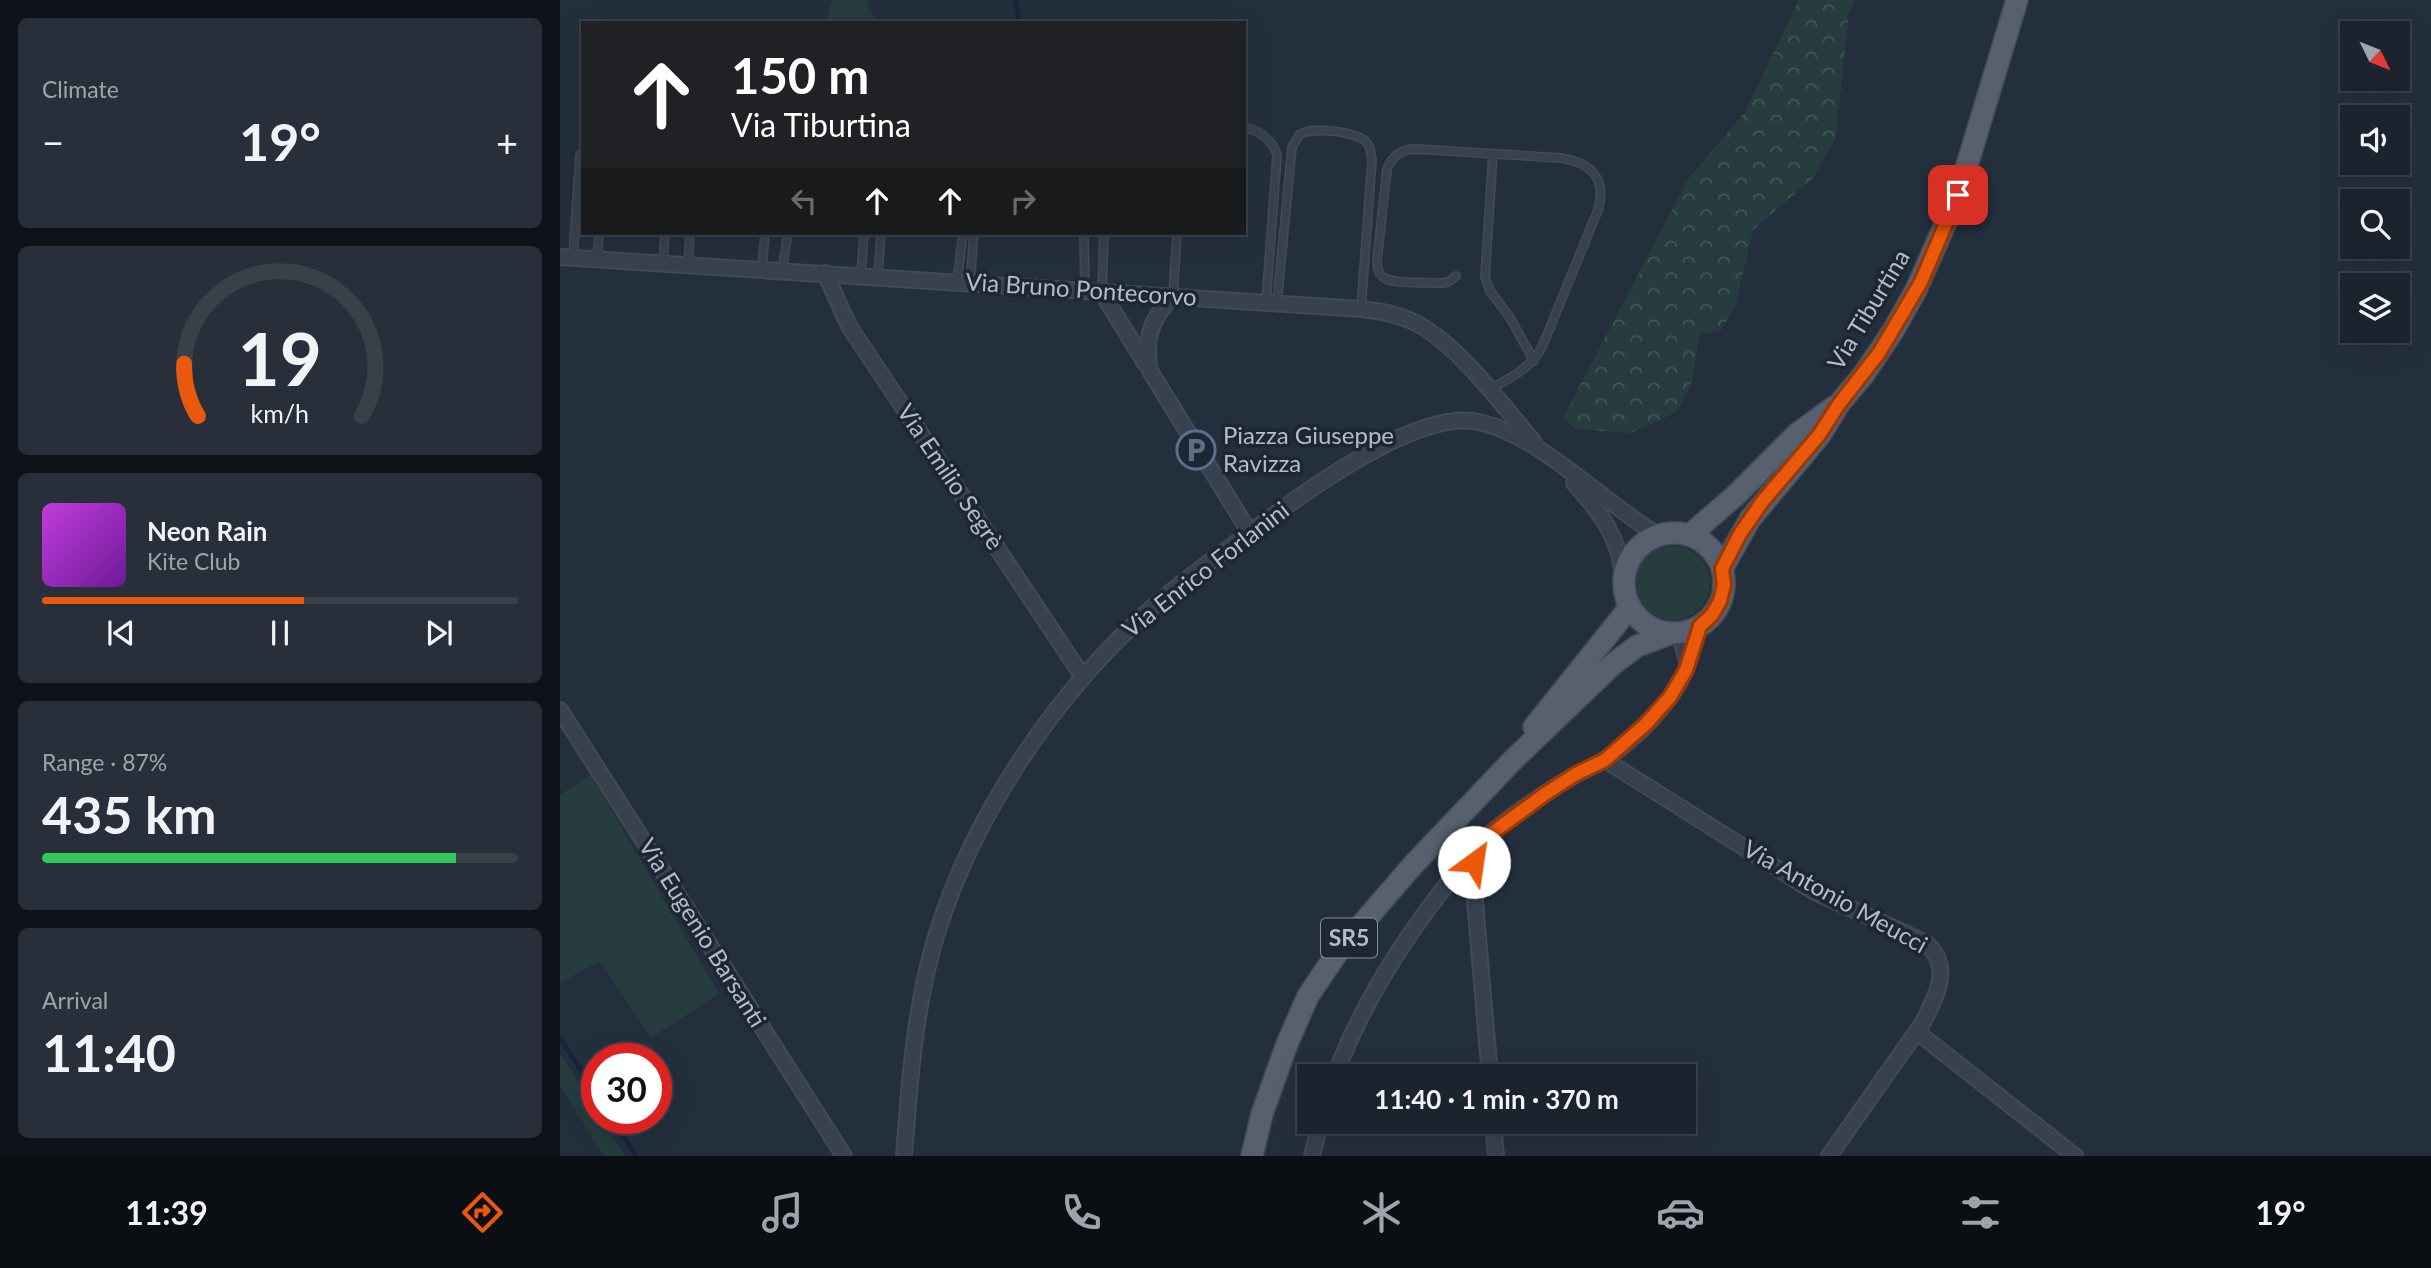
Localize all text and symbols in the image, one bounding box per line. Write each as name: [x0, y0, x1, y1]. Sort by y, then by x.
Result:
north arrow: [2340, 21, 2410, 91]
map controls: [2340, 21, 2410, 343]
text: 150 m: [731, 46, 869, 104]
icon: ahead: [616, 49, 707, 140]
text: Climate: [42, 75, 119, 103]
text: Via Tiburtina: [731, 105, 911, 144]
button: sound: [2340, 105, 2410, 175]
text: 19°: [239, 110, 321, 172]
text: −: [42, 119, 64, 165]
text: +: [496, 119, 518, 165]
pin: [1928, 165, 1988, 225]
icon: arrive: [1939, 176, 1977, 214]
icon: left: [785, 182, 823, 220]
icon: ahead: [858, 182, 896, 220]
icon: ahead: [931, 182, 969, 220]
icon: right: [1004, 182, 1042, 220]
button: search: [2340, 189, 2410, 259]
street label: Via Tiburtina: [1821, 244, 1915, 375]
street label: Via Bruno Pontecorvo: [965, 266, 1198, 311]
button: layers: [2340, 273, 2410, 343]
text: 19: [238, 315, 322, 403]
text: km/h: [251, 398, 309, 428]
street label: Via Emilio Segrè: [892, 398, 1011, 554]
place label: Piazza Giuseppe Ravizza: [1223, 420, 1394, 477]
parking icon: Piazza Giuseppe Ravizza: [1175, 429, 1217, 471]
street label: Via Enrico Forlanini: [1116, 495, 1294, 643]
text: Neon Rain: [147, 515, 267, 547]
text: Kite Club: [147, 547, 240, 575]
icon: previous: [102, 614, 140, 652]
icon: pause: [261, 614, 299, 652]
icon: next: [420, 614, 458, 652]
text: Range · 87%: [42, 748, 167, 776]
text: 435 km: [42, 783, 216, 845]
position arrow: [1437, 825, 1511, 899]
street label: Via Eugenio Barsanti: [633, 833, 773, 1032]
street label: Via Antonio Meucci: [1739, 833, 1933, 958]
road number: SR5: [1321, 918, 1377, 958]
text: Arrival: [42, 986, 108, 1014]
text: 11:40: [42, 1021, 176, 1083]
speed limit sign: 30: [581, 1043, 672, 1134]
text: 11:40 · 1 min · 370 m: [1374, 1083, 1619, 1115]
icon: directions: [458, 1188, 507, 1237]
icon: music: [758, 1188, 807, 1237]
icon: phone: [1057, 1188, 1106, 1237]
icon: climate: [1357, 1188, 1406, 1237]
icon: car: [1656, 1188, 1705, 1237]
icon: filters: [1956, 1188, 2005, 1237]
text: 11:39: [125, 1193, 208, 1232]
text: 19°: [2255, 1193, 2306, 1232]

